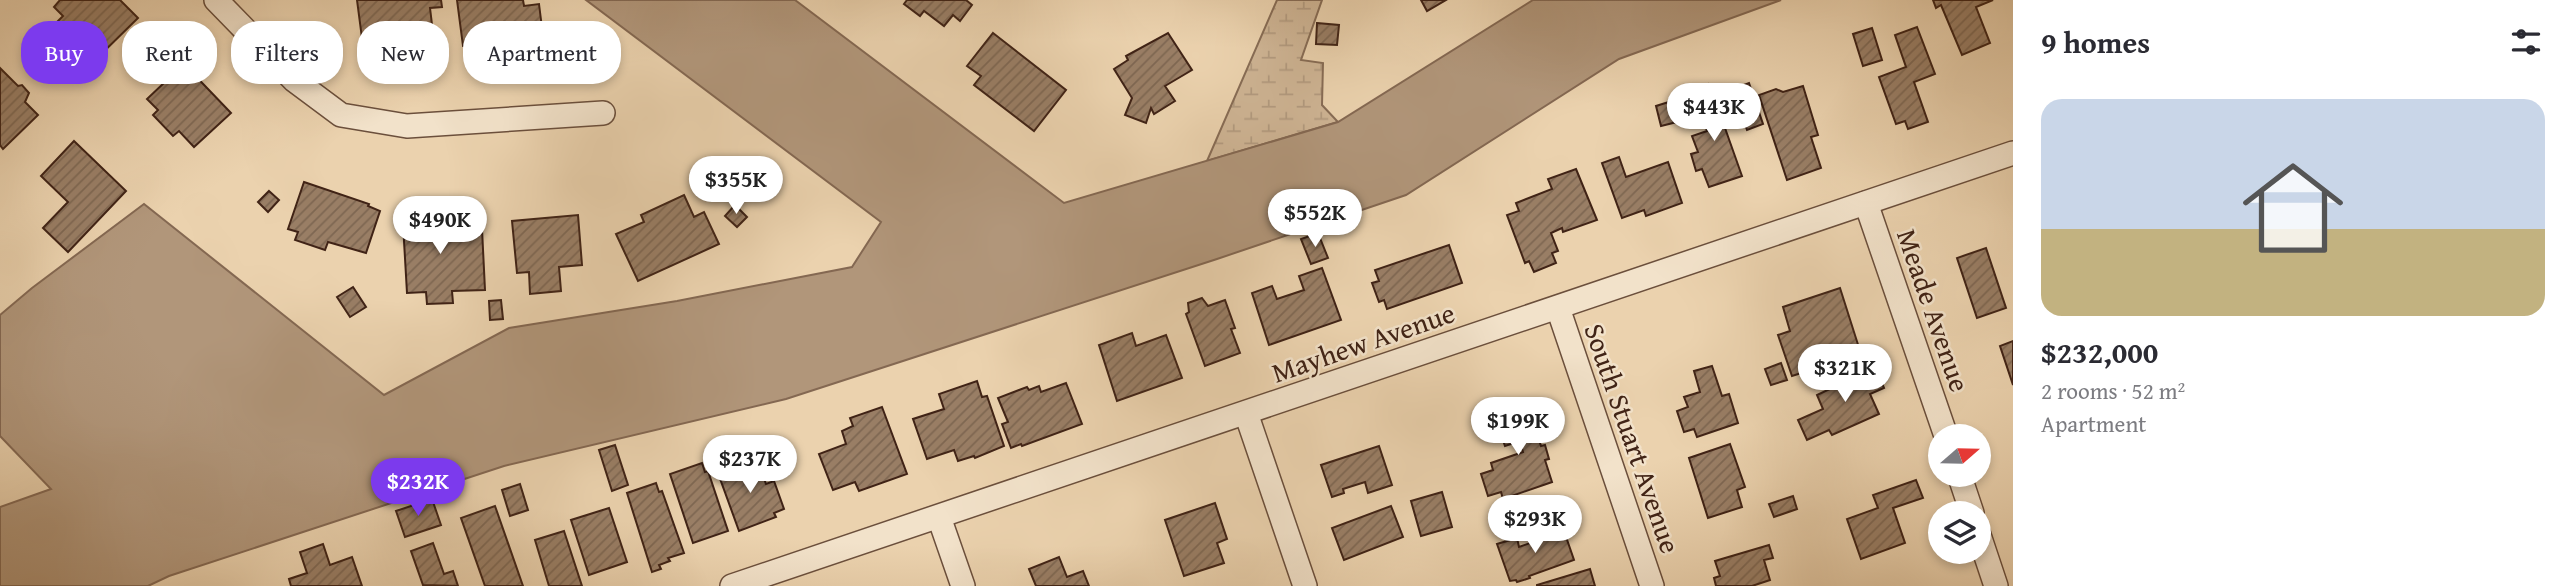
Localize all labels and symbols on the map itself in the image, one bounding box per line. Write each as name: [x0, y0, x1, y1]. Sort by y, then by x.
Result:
pin: $443K: [1665, 83, 1763, 143]
pin: $355K: [687, 156, 785, 216]
pin: $552K: [1266, 190, 1364, 249]
pin: $490K: [391, 196, 489, 256]
street label: Meade Avenue: [1887, 223, 1981, 397]
street label: Mayhew Avenue: [1266, 292, 1460, 392]
street label: South Stuart Avenue: [1574, 318, 1692, 558]
pin: $321K: [1796, 344, 1894, 404]
pin: $199K: [1469, 398, 1567, 457]
north arrow: [1928, 424, 1992, 486]
pin: $237K: [701, 435, 799, 495]
pin: $232K: [369, 458, 467, 518]
pin: $293K: [1486, 496, 1584, 555]

